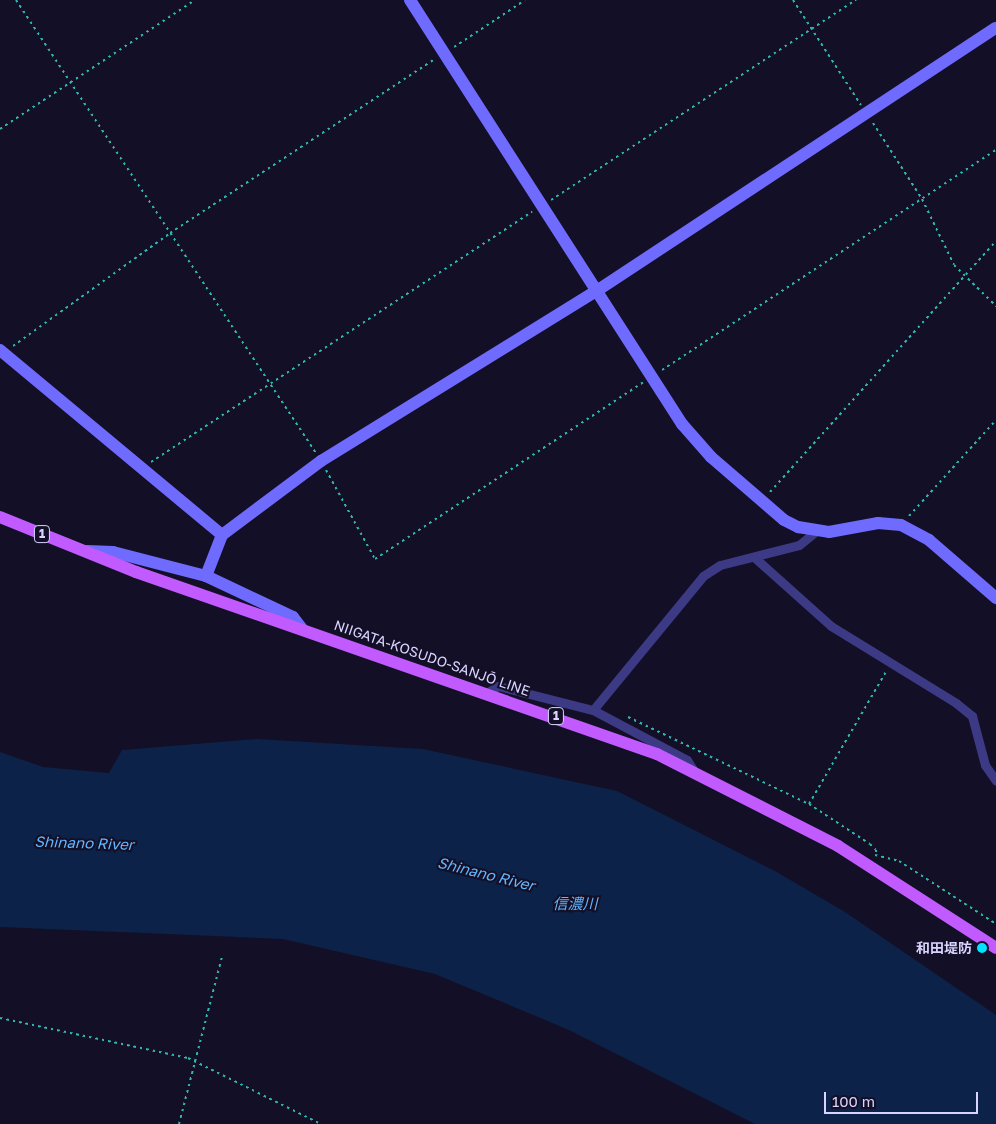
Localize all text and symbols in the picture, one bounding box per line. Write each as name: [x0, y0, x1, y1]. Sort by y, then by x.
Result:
road number: 1: [33, 524, 51, 544]
street label: NIIGATA-KOSUDO-SANJŌ LINE: [332, 617, 532, 699]
road number: 1: [547, 706, 565, 726]
water label: Shinano River: [34, 832, 134, 854]
water label: Shinano River: [436, 853, 536, 895]
water label: 信濃川: [553, 895, 597, 913]
place label: 和田堤防: [916, 940, 972, 956]
marker: 和田堤防: [976, 942, 988, 954]
scale bar: [826, 1082, 980, 1114]
text: 100 m: [832, 1092, 875, 1110]

